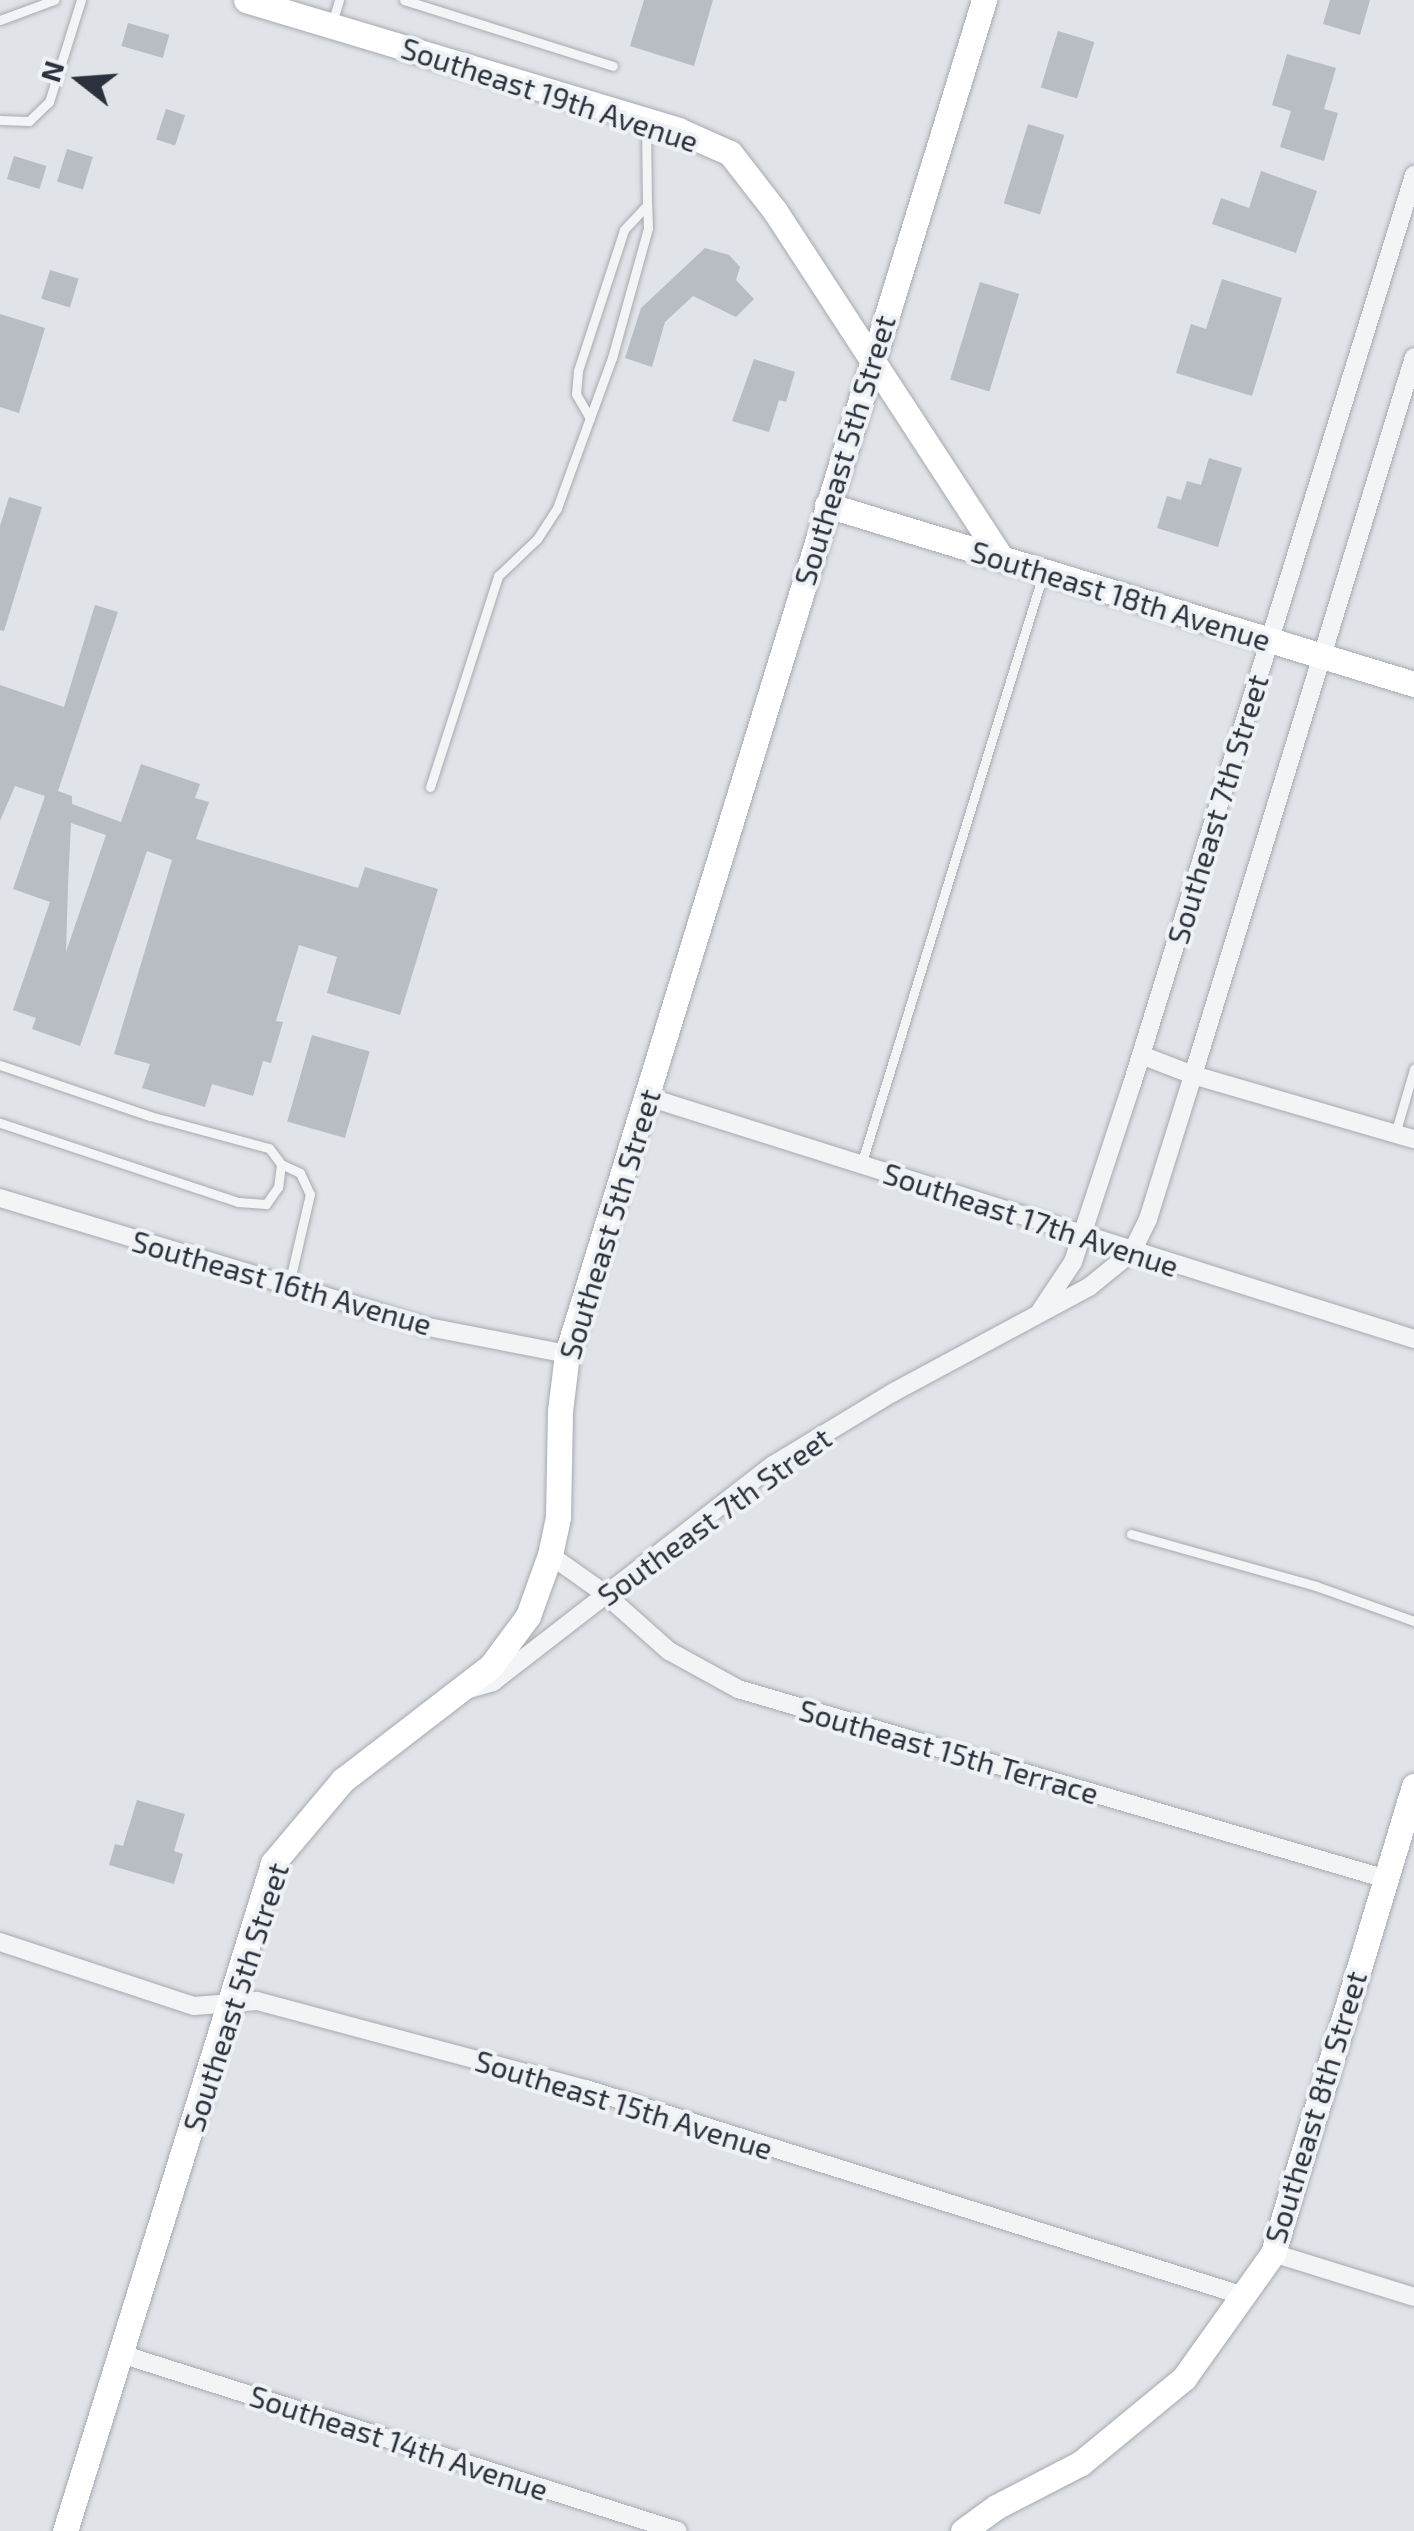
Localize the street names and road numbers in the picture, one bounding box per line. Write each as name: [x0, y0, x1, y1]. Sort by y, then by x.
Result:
street label: Southeast 19th Avenue: [397, 29, 703, 159]
street label: Southeast 5th Street: [786, 310, 902, 590]
street label: Southeast 18th Avenue: [967, 532, 1275, 658]
street label: Southeast 7th Street: [1159, 670, 1275, 948]
street label: Southeast 5th Street: [551, 1084, 667, 1364]
street label: Southeast 17th Avenue: [878, 1154, 1184, 1284]
street label: Southeast 16th Avenue: [128, 1222, 436, 1342]
street label: Southeast 7th Street: [590, 1419, 838, 1613]
street label: Southeast 15th Terrace: [795, 1691, 1103, 1811]
street label: Southeast 5th Street: [174, 1858, 296, 2136]
street label: Southeast 8th Street: [1256, 1966, 1374, 2248]
street label: Southeast 15th Avenue: [471, 2041, 777, 2167]
street label: Southeast 14th Avenue: [245, 2377, 553, 2507]

